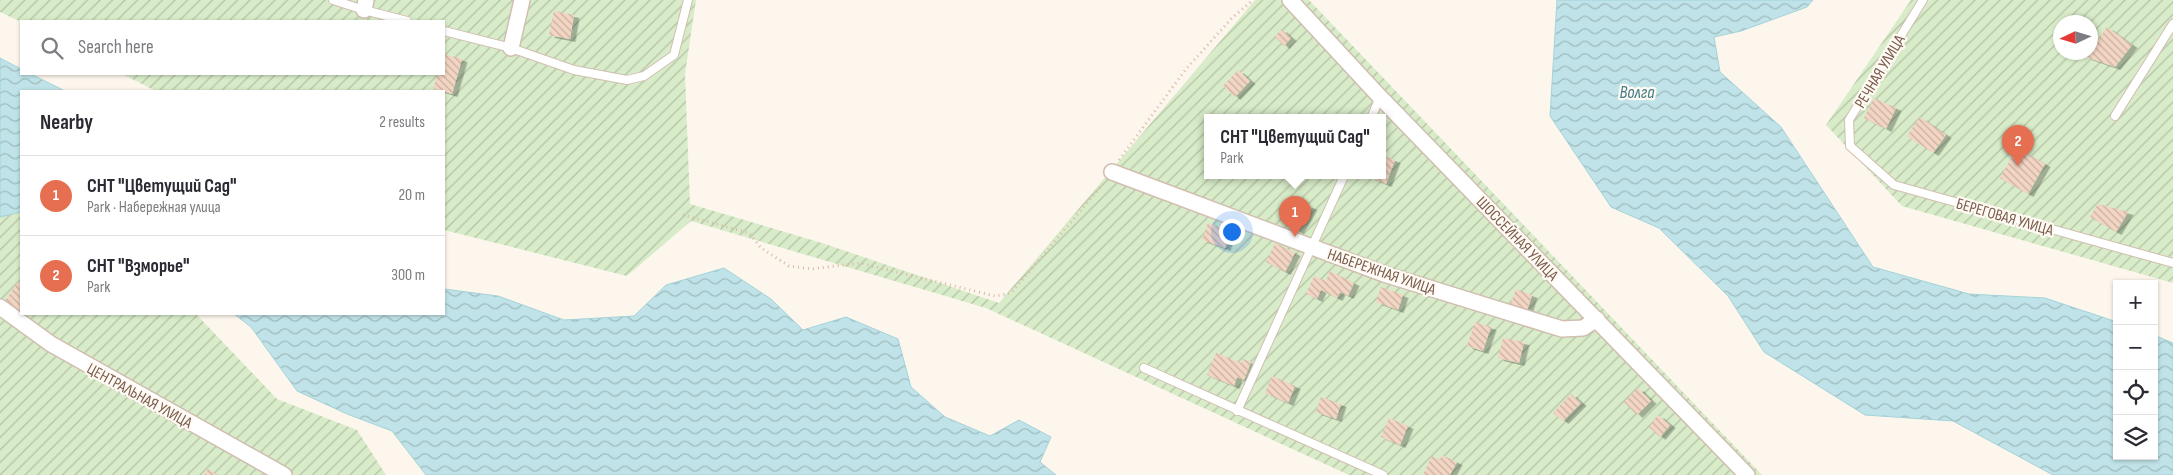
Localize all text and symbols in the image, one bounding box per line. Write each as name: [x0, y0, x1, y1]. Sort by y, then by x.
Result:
north arrow: [2053, 15, 2098, 60]
search box: [20, 20, 445, 75]
street label: РЕЧНАЯ УЛИЦА: [1851, 32, 1910, 112]
icon: search: [38, 34, 66, 62]
text: Search here: [78, 36, 154, 59]
water label: Волга: [1619, 82, 1655, 103]
text: Nearby: [40, 110, 93, 135]
text: 2 results: [379, 113, 425, 132]
popup: [1204, 114, 1386, 179]
pin: 2: [2002, 125, 2034, 166]
text: СНТ "Цветущий Сад": [1220, 126, 1370, 149]
text: Park: [1220, 149, 1244, 168]
text: СНТ "Цветущий Сад": [87, 175, 236, 198]
text: 1: [53, 186, 59, 205]
text: 20 m: [398, 186, 425, 205]
street label: ШОССЕЙНАЯ УЛИЦА: [1472, 193, 1562, 285]
street label: БЕРЕГОВАЯ УЛИЦА: [1954, 195, 2055, 240]
pin: 1: [1279, 196, 1311, 237]
text: Park · Набережная улица: [87, 198, 221, 217]
your location: [1219, 219, 1245, 245]
street label: НАБЕРЕЖНАЯ УЛИЦА: [1325, 245, 1438, 300]
text: СНТ "Взморье": [87, 255, 190, 278]
text: 2: [52, 266, 60, 285]
text: 300 m: [391, 266, 425, 285]
text: Park: [87, 278, 110, 297]
map controls: [2113, 280, 2158, 460]
button: +: [2113, 280, 2158, 325]
button: −: [2113, 325, 2158, 370]
street label: ЦЕНТРАЛЬНАЯ УЛИЦА: [83, 360, 195, 433]
button: locate: [2113, 370, 2158, 415]
button: layers: [2113, 415, 2158, 460]

